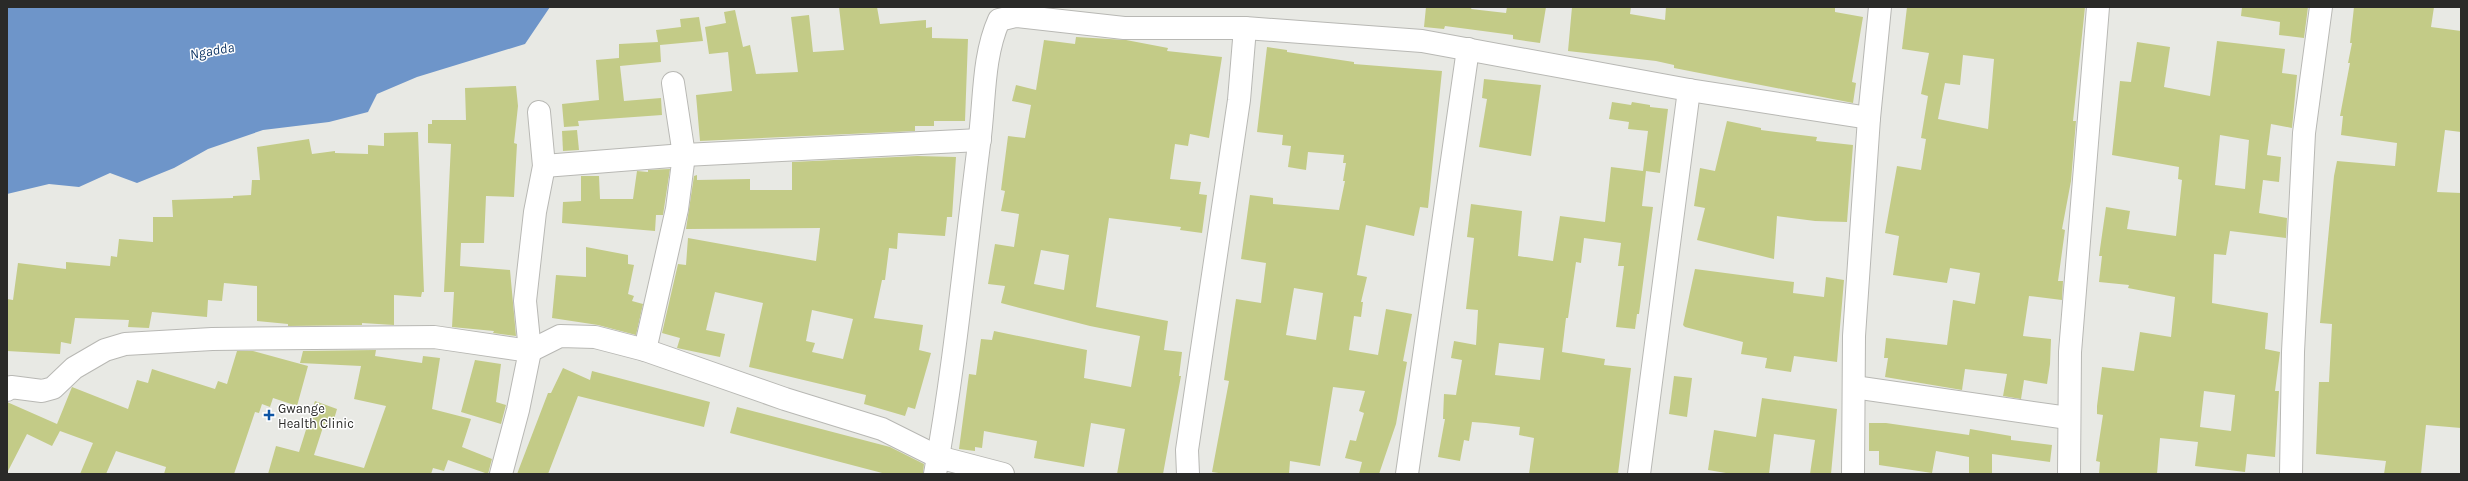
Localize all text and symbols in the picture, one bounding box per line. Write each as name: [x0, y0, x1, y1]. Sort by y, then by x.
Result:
water label: Ngadda: [188, 39, 236, 63]
place label: Gwange Health Clinic: [278, 401, 354, 431]
marker: Gwange Health Clinic: [263, 409, 275, 421]

